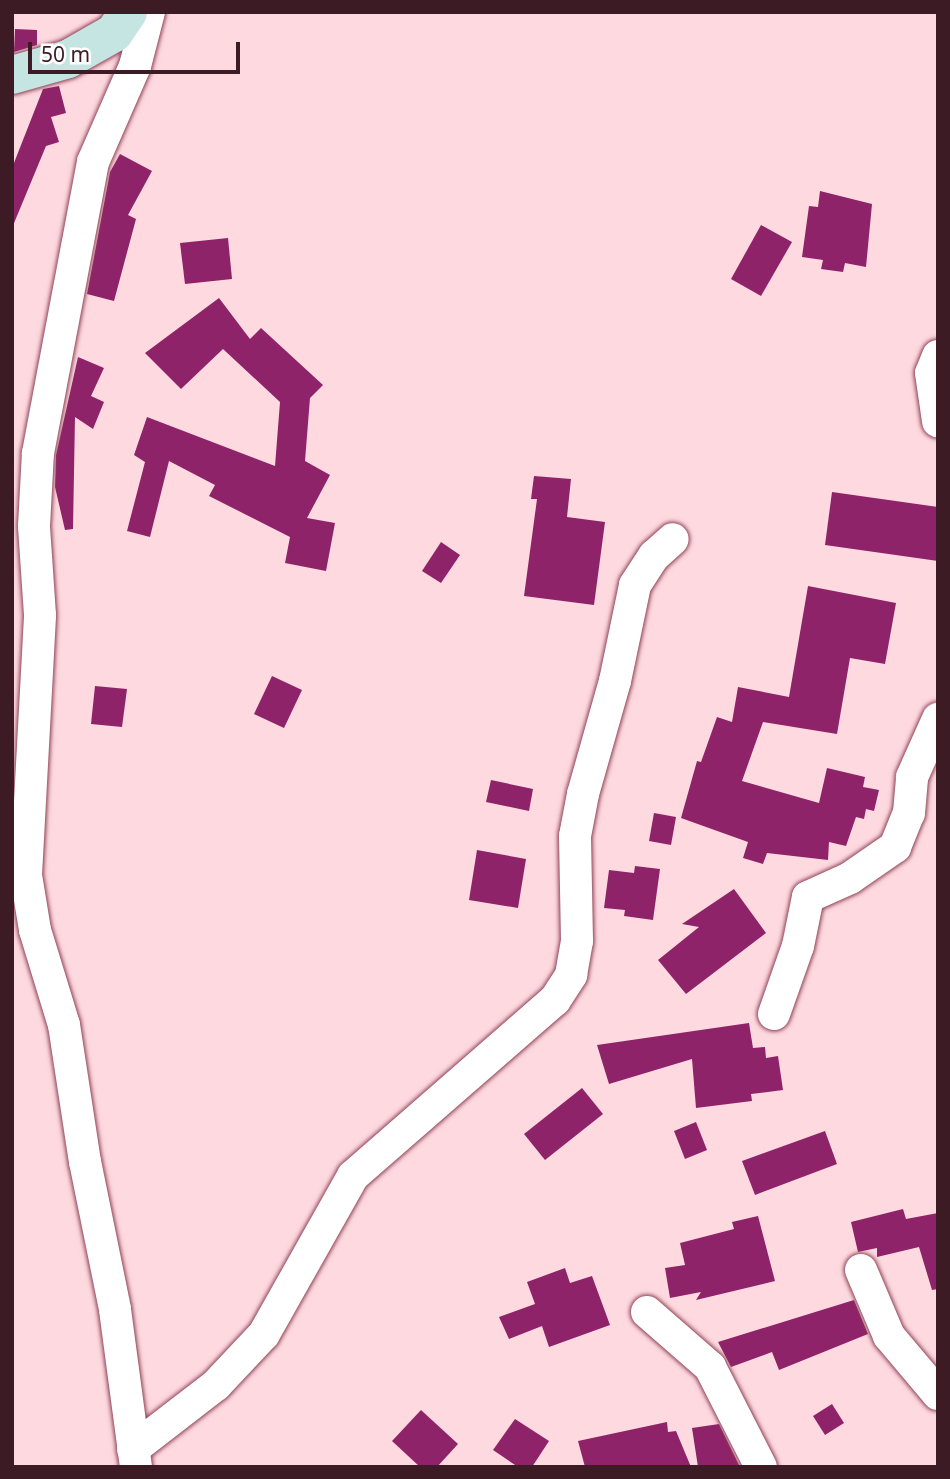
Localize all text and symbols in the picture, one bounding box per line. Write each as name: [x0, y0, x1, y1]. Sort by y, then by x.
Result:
scale bar: [32, 28, 243, 72]
text: 50 m: [41, 40, 90, 68]

